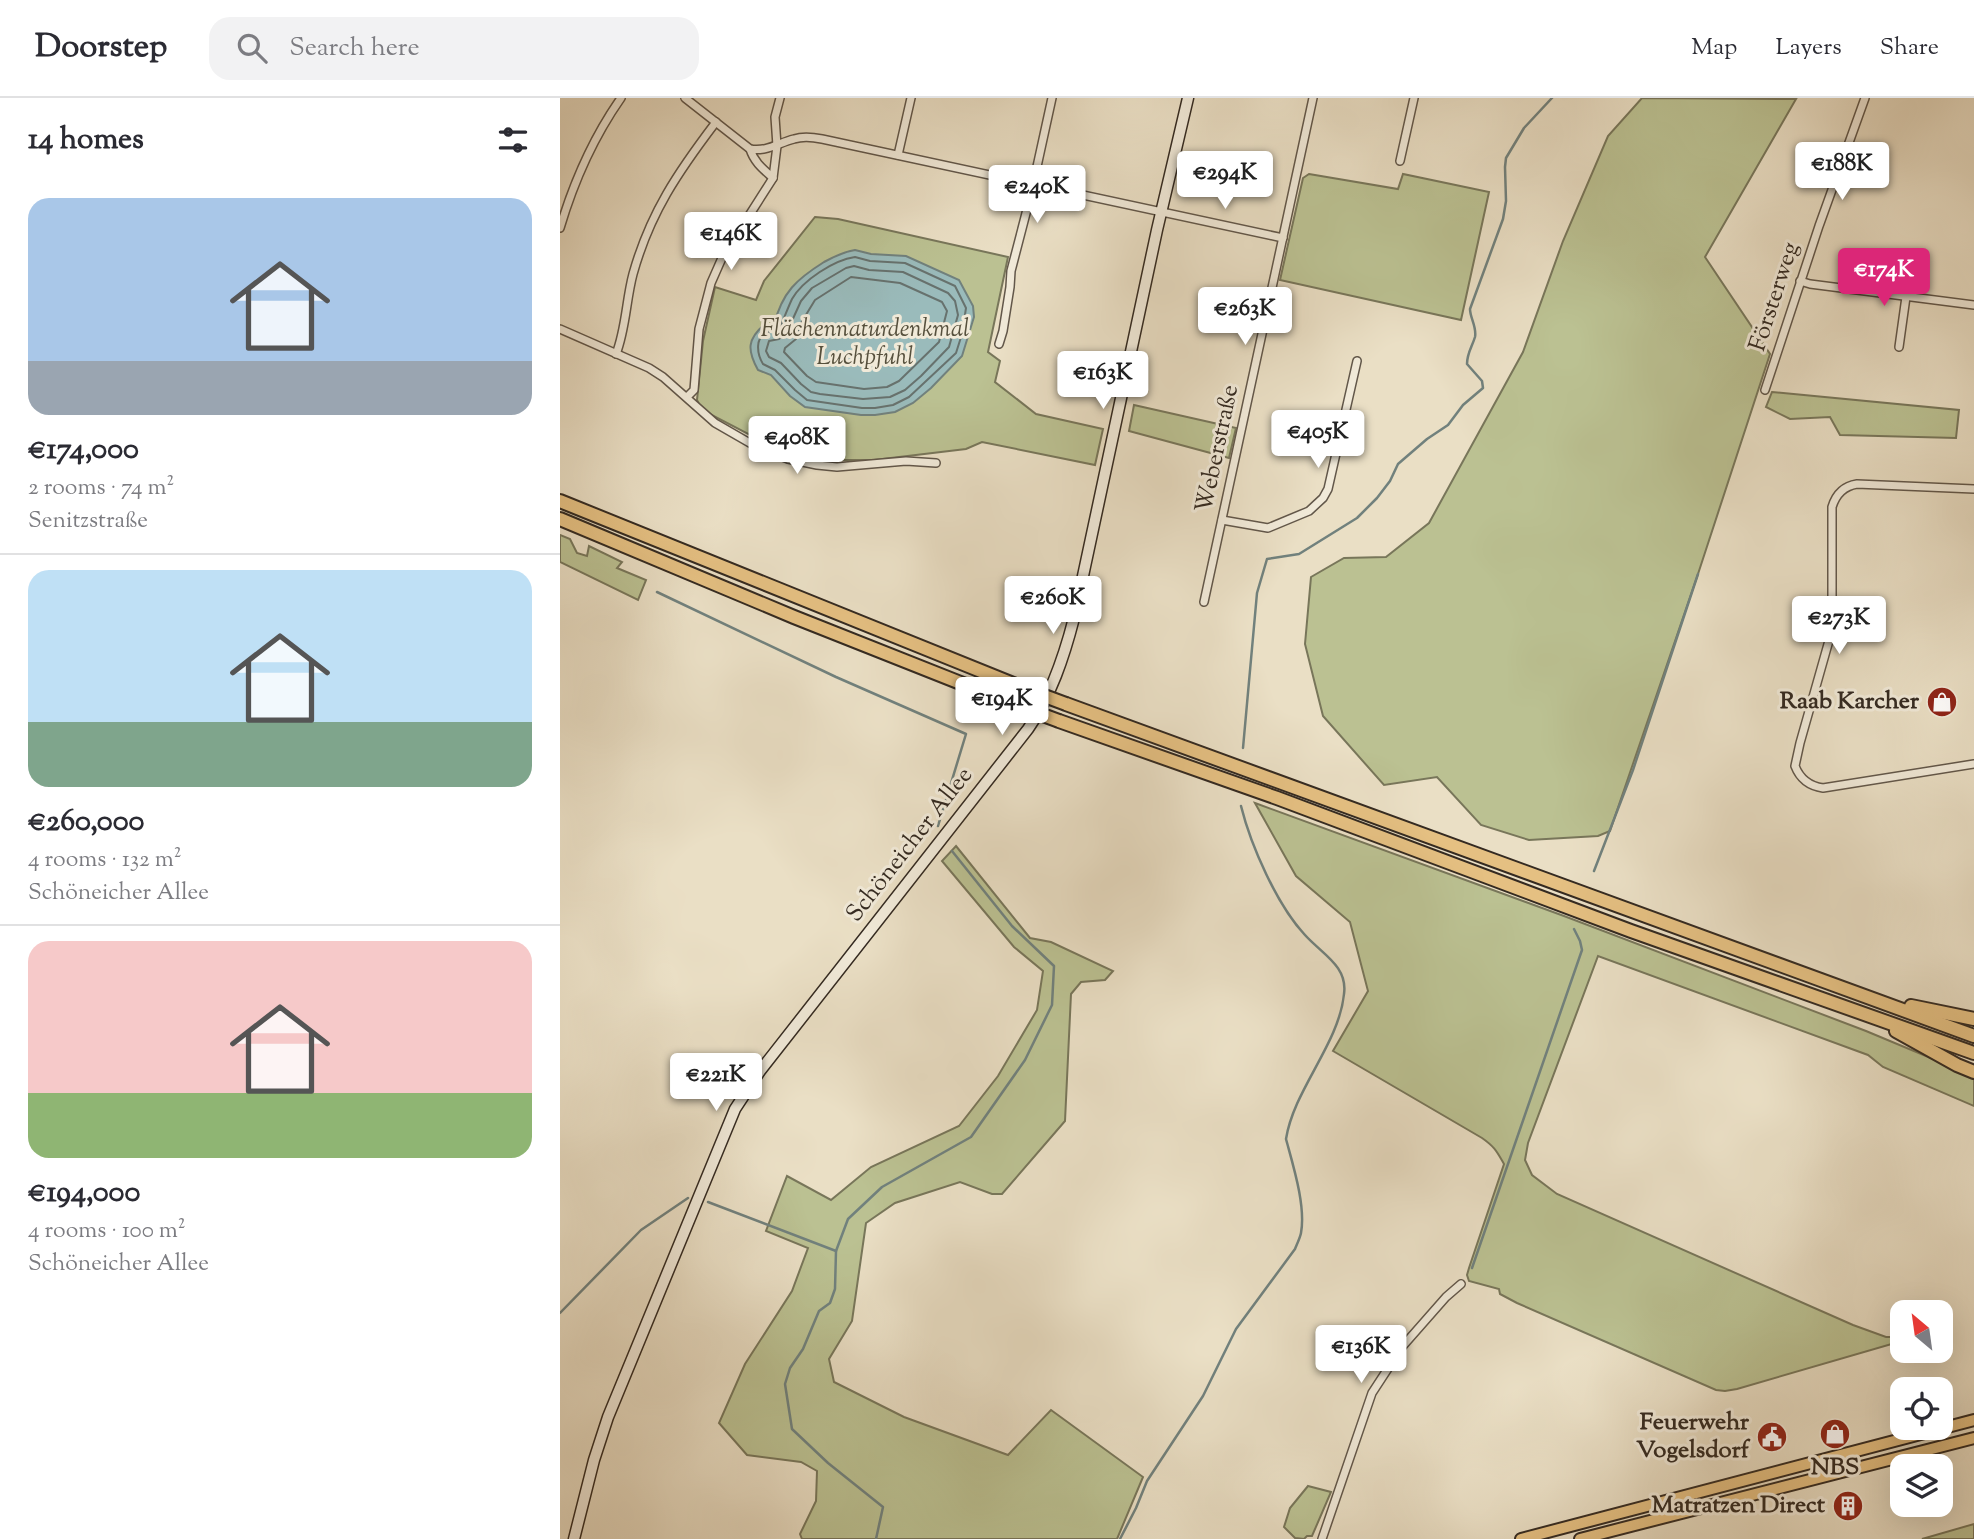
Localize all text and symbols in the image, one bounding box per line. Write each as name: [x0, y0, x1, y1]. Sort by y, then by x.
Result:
search box: [209, 17, 699, 80]
text: Doorstep: [35, 24, 167, 72]
icon: search: [233, 29, 271, 67]
text: Search here: [289, 30, 420, 67]
text: Map: [1691, 31, 1737, 65]
text: Layers: [1775, 31, 1842, 65]
text: Share: [1880, 31, 1939, 65]
text: 14 homes: [28, 119, 144, 162]
icon: filters: [494, 121, 532, 159]
pin: €188K: [1793, 142, 1891, 202]
text: €188K: [1811, 148, 1873, 181]
pin: €294K: [1176, 152, 1274, 211]
text: €294K: [1193, 157, 1257, 190]
pin: €240K: [988, 166, 1086, 225]
text: €240K: [1005, 171, 1069, 204]
pin: €146K: [682, 212, 780, 272]
text: €146K: [700, 218, 762, 251]
street label: Försterweg: [1741, 238, 1809, 356]
icon: home: [217, 243, 343, 369]
pin: €174K: [1835, 248, 1933, 308]
text: €174K: [1854, 254, 1914, 287]
pin: €263K: [1196, 288, 1294, 347]
text: €263K: [1214, 293, 1276, 326]
park label: Flächennaturdenkmal Luchpfuhl: [760, 313, 970, 375]
pin: €163K: [1054, 352, 1152, 411]
text: €163K: [1073, 357, 1133, 390]
street label: Weberstraße: [1188, 382, 1248, 516]
pin: €405K: [1269, 410, 1367, 470]
pin: €408K: [748, 416, 846, 476]
text: €405K: [1287, 416, 1349, 449]
text: €408K: [765, 422, 829, 455]
text: €174,000: [28, 429, 139, 472]
text: 2 rooms · 74 m²: [28, 472, 174, 505]
text: Senitzstraße: [28, 505, 148, 538]
pin: €260K: [1004, 576, 1102, 636]
text: €260K: [1021, 582, 1085, 615]
pin: €273K: [1790, 596, 1888, 656]
text: €273K: [1808, 602, 1870, 635]
icon: home: [217, 615, 343, 741]
pin: €194K: [953, 678, 1051, 737]
text: €194K: [971, 683, 1033, 716]
place label: Raab Karcher: [1780, 685, 1920, 719]
shop icon: Raab Karcher: [1925, 685, 1959, 719]
street label: Schöneicher Allee: [839, 760, 981, 930]
text: €260,000: [28, 801, 144, 844]
text: 4 rooms · 132 m²: [28, 844, 181, 877]
text: Schöneicher Allee: [28, 877, 209, 910]
icon: home: [217, 986, 343, 1112]
pin: €221K: [667, 1054, 765, 1113]
text: €221K: [686, 1059, 746, 1092]
text: €194,000: [28, 1172, 140, 1215]
text: 4 rooms · 100 m²: [28, 1215, 186, 1248]
text: Schöneicher Allee: [28, 1248, 209, 1281]
north arrow: [1890, 1300, 1953, 1363]
map controls: [1890, 1300, 1953, 1517]
pin: €136K: [1312, 1326, 1410, 1385]
text: €136K: [1331, 1331, 1391, 1364]
button: locate: [1890, 1377, 1953, 1440]
place label: Feuerwehr Vogelsdorf: [1636, 1406, 1751, 1468]
shop icon: NBS: [1818, 1417, 1852, 1451]
public building icon: Feuerwehr Vogelsdorf: [1755, 1420, 1789, 1454]
place label: NBS: [1811, 1451, 1859, 1485]
button: layers: [1890, 1454, 1953, 1517]
place label: Matratzen Direct: [1652, 1489, 1826, 1523]
building icon: Matratzen Direct: [1831, 1489, 1865, 1523]

